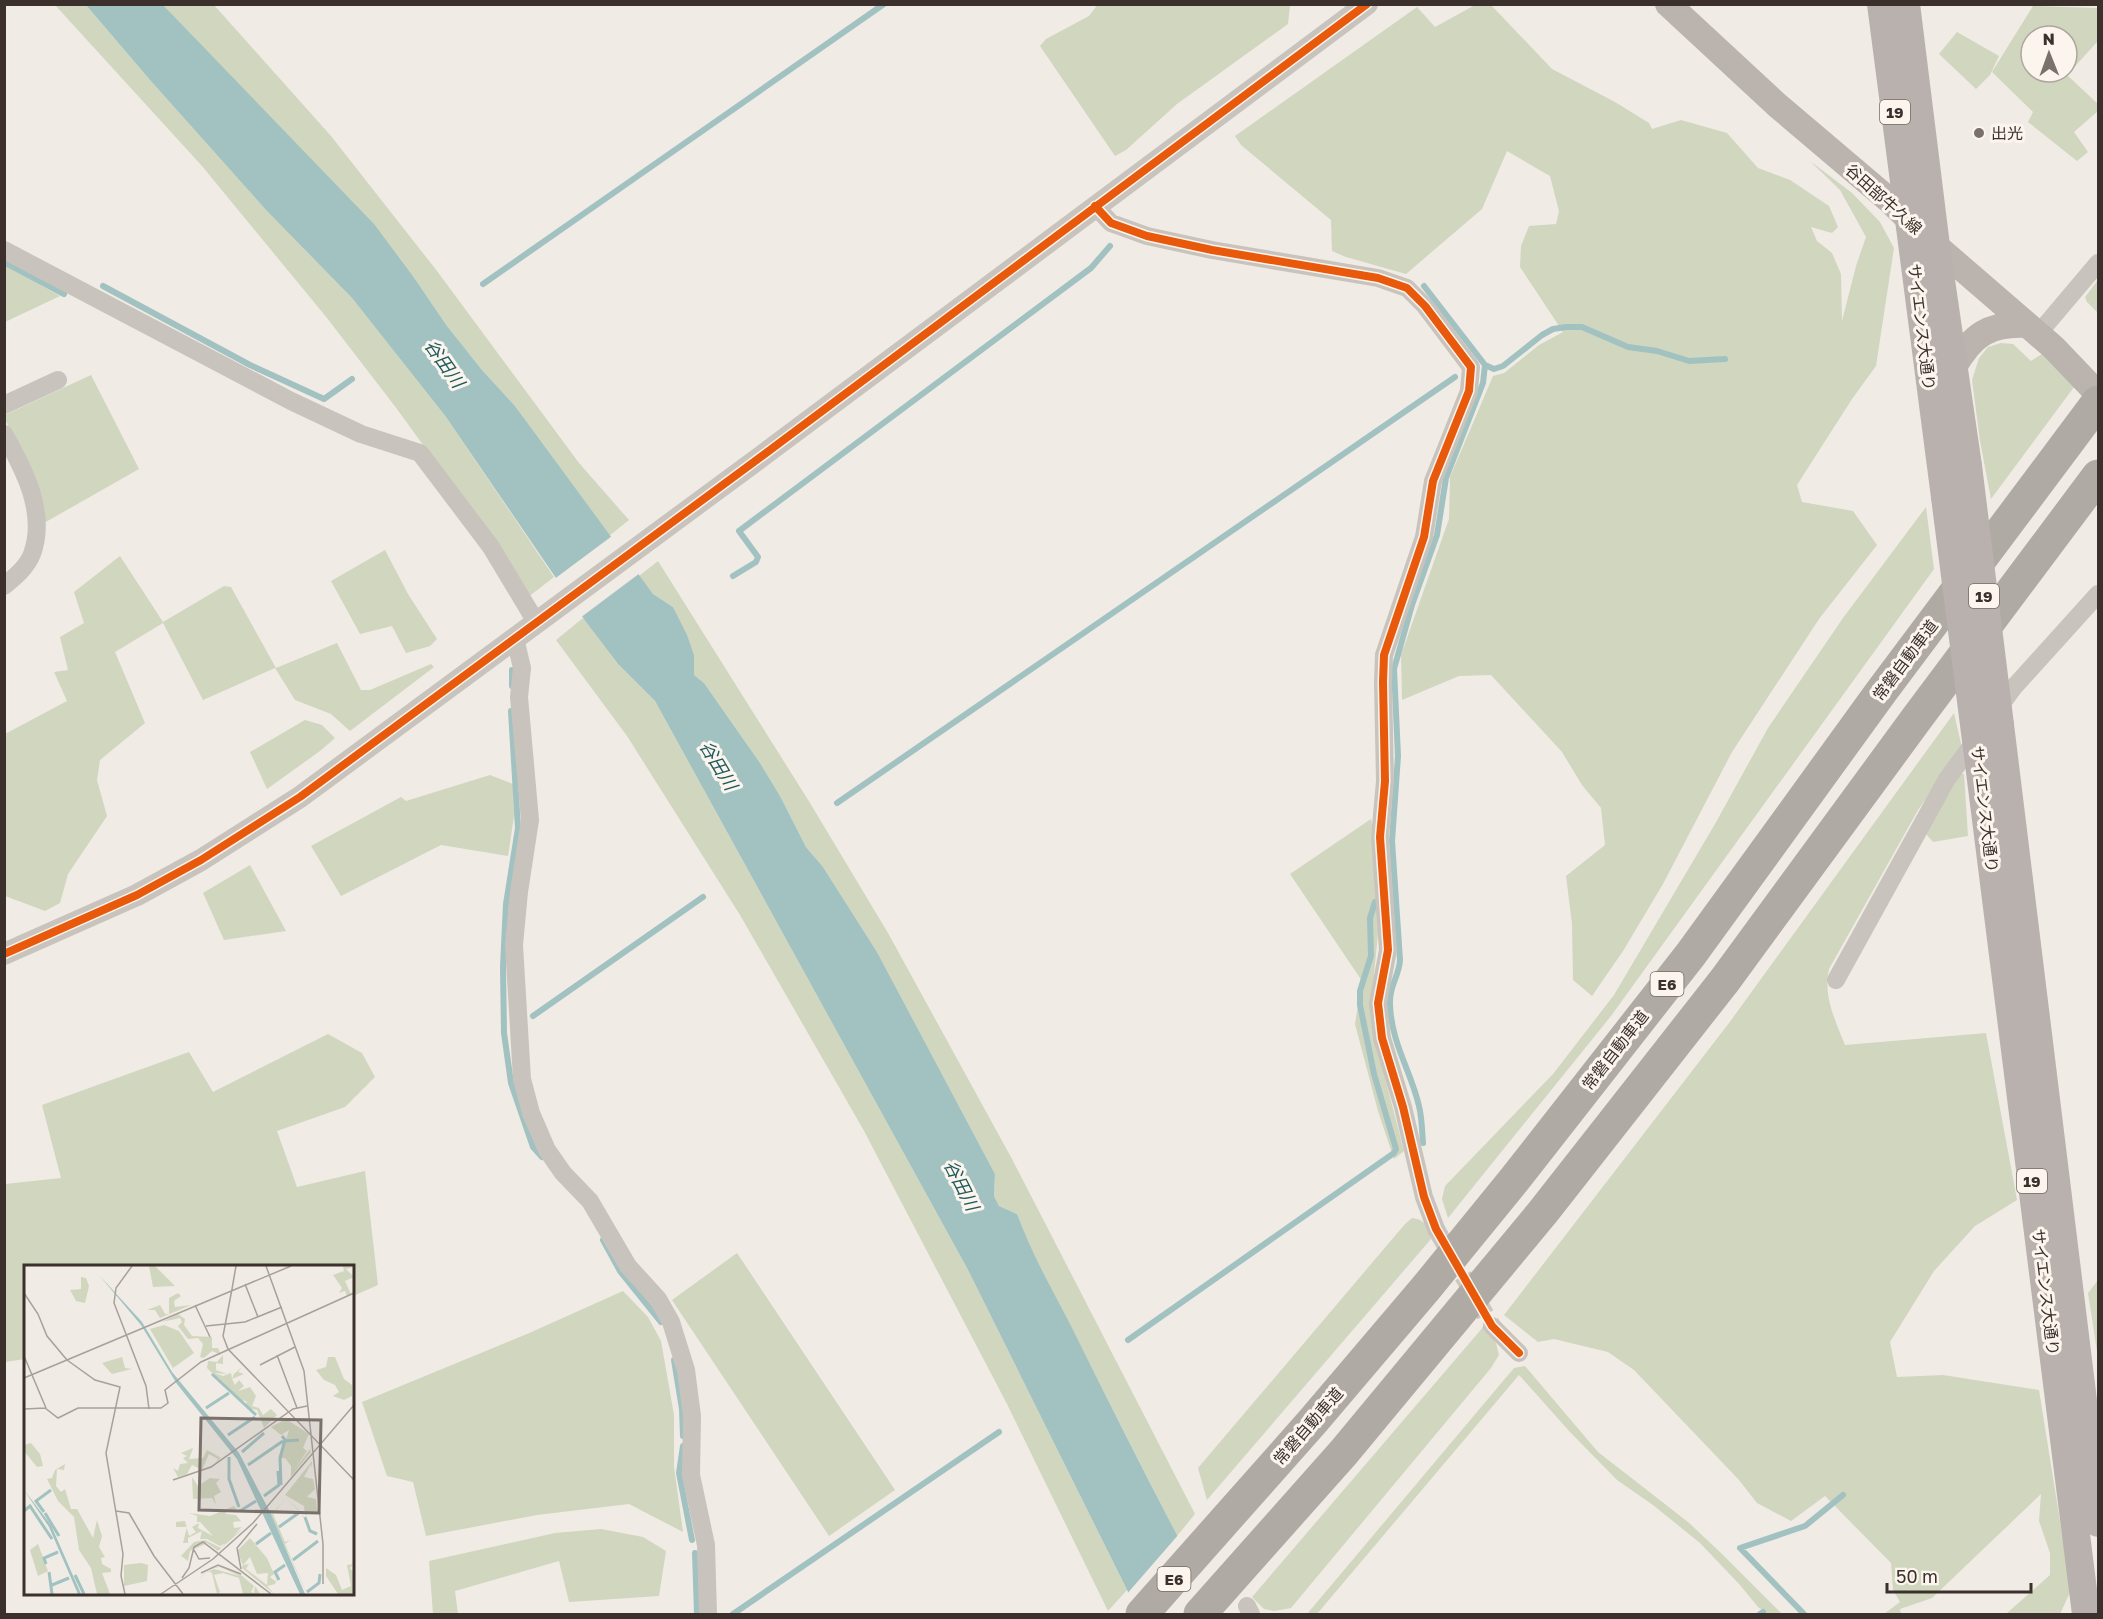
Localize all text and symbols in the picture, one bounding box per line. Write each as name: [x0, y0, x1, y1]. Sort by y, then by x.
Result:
north arrow: [2019, 24, 2079, 84]
text: N: [2042, 29, 2055, 49]
road number: 19: [1880, 100, 1910, 124]
place label: 出光: [1991, 123, 2023, 143]
marker: 出光: [1972, 126, 1986, 140]
street label: 谷田部牛久線: [1842, 159, 1926, 239]
street label: サイエンス大通り: [1904, 262, 1940, 392]
water label: 谷田川: [421, 335, 471, 393]
road number: 19: [1969, 584, 1999, 608]
street label: 常磐自動車道: [1868, 616, 1942, 704]
water label: 谷田川: [696, 736, 743, 796]
street label: サイエンス大通り: [1967, 744, 2003, 874]
road number: E6: [1650, 972, 1684, 996]
street label: 常磐自動車道: [1578, 1006, 1652, 1094]
water label: 谷田川: [940, 1156, 985, 1216]
road number: 19: [2017, 1169, 2047, 1193]
street label: サイエンス大通り: [2028, 1227, 2064, 1357]
inset map: [24, 1265, 354, 1595]
street label: 常磐自動車道: [1269, 1383, 1347, 1469]
scale bar: [1887, 1556, 2031, 1594]
text: 50 m: [1896, 1565, 1938, 1587]
road number: E6: [1158, 1567, 1190, 1591]

